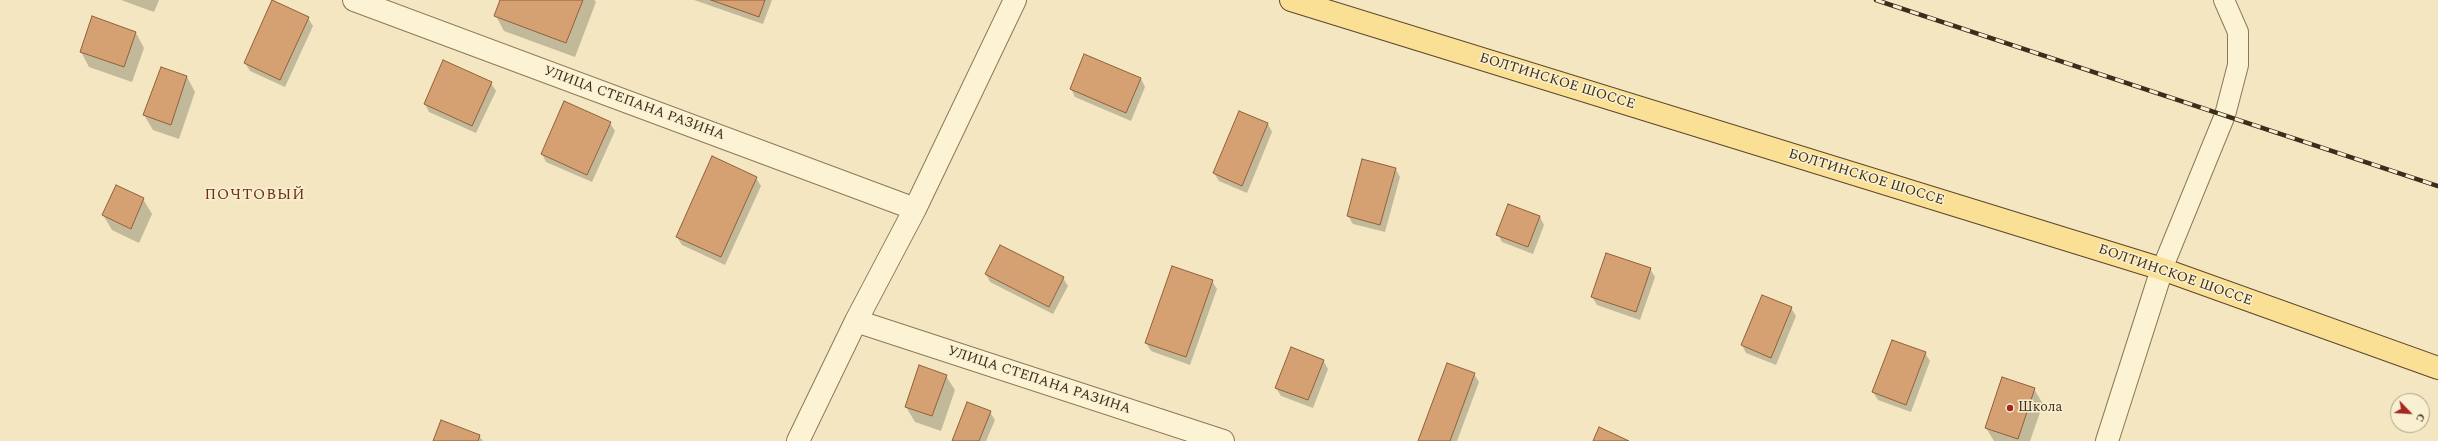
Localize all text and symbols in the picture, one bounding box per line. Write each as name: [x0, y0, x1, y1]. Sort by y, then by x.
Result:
street label: БОЛТИНСКОЕ ШОССЕ: [1477, 50, 1637, 114]
street label: УЛИЦА СТЕПАНА РАЗИНА: [541, 63, 727, 145]
street label: БОЛТИНСКОЕ ШОССЕ: [1786, 146, 1946, 210]
district label: ПОЧТОВЫЙ: [204, 187, 306, 205]
street label: БОЛТИНСКОЕ ШОССЕ: [2096, 242, 2254, 310]
street label: УЛИЦА СТЕПАНА РАЗИНА: [945, 343, 1133, 419]
north arrow: [2390, 393, 2430, 433]
place label: Школа: [2018, 400, 2062, 416]
marker: Школа: [2005, 403, 2015, 413]
text: С: [2411, 411, 2430, 425]

